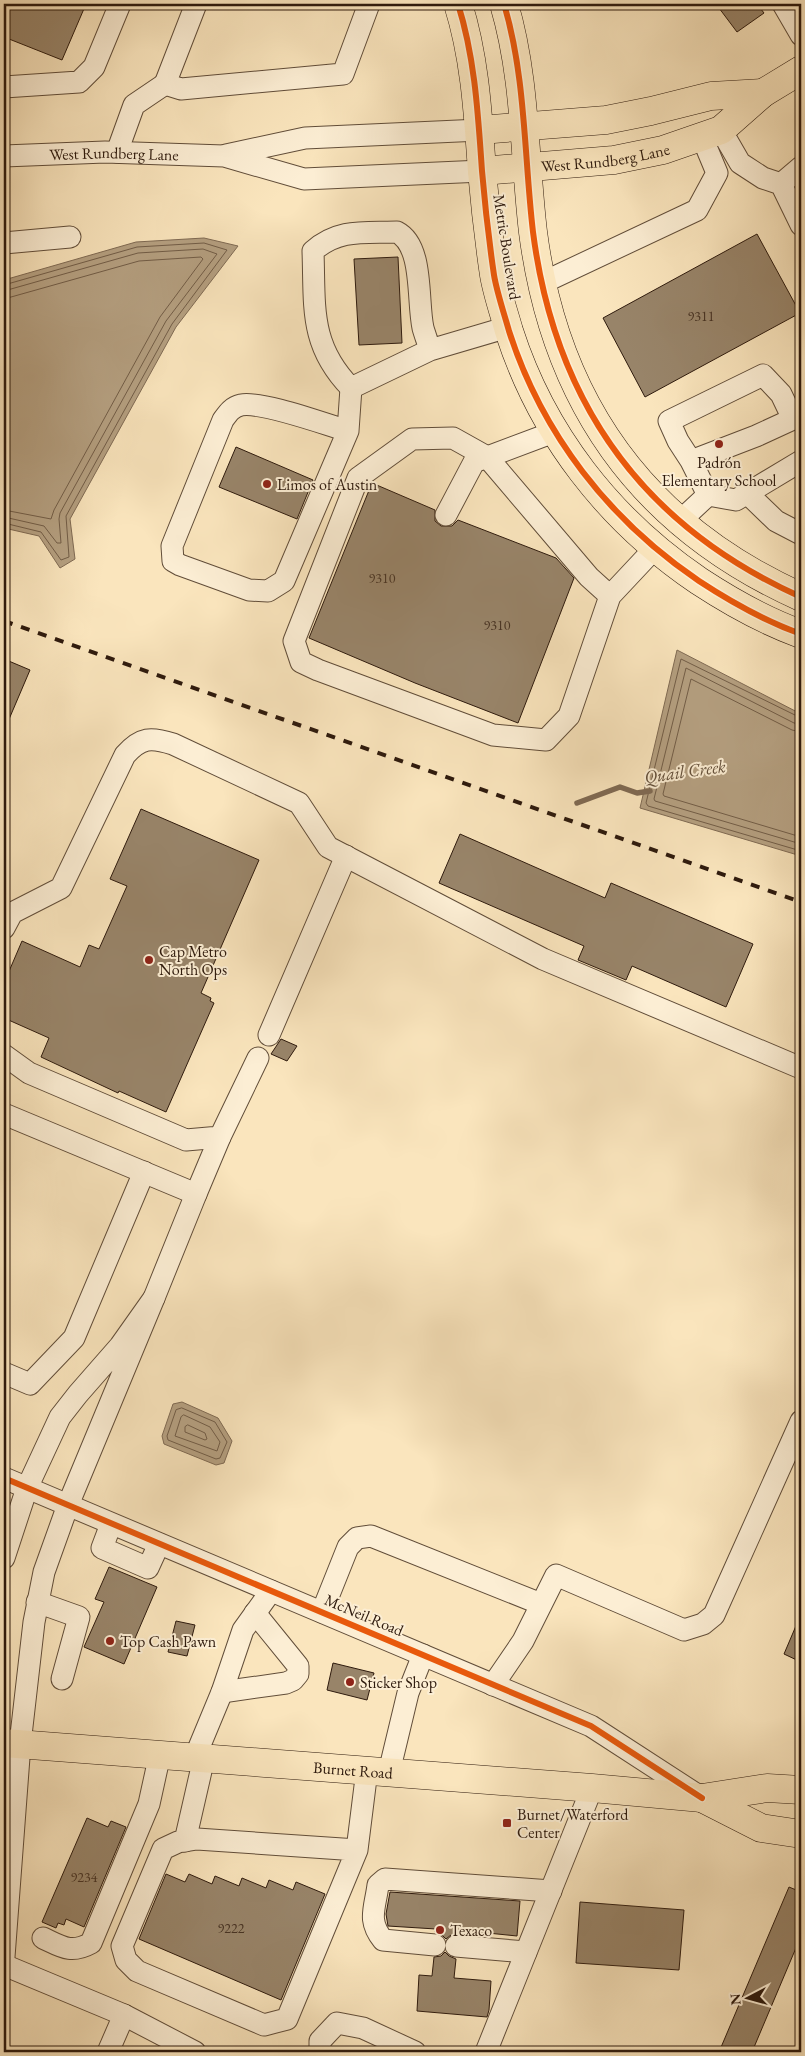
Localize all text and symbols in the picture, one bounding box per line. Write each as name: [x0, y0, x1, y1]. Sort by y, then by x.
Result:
street label: West Rundberg Lane: [540, 138, 672, 177]
street label: West Rundberg Lane: [49, 141, 179, 165]
street label: Metric Boulevard: [488, 193, 526, 302]
house number: 9311: [688, 307, 714, 325]
marker: Padrón Elementary School: [713, 438, 725, 450]
place label: Padrón Elementary School: [662, 452, 777, 491]
place label: Limos of Austin: [277, 474, 378, 495]
marker: Limos of Austin: [261, 478, 273, 490]
house number: 9310: [369, 569, 396, 587]
house number: 9310: [484, 616, 511, 634]
water label: Quail Creek: [643, 754, 727, 789]
place label: Cap Metro North Ops: [159, 941, 227, 980]
marker: Cap Metro North Ops: [143, 954, 155, 966]
street label: McNeil Road: [321, 1589, 408, 1641]
place label: Top Cash Pawn: [120, 1631, 217, 1652]
marker: Top Cash Pawn: [104, 1635, 116, 1647]
place label: Sticker Shop: [360, 1672, 437, 1693]
marker: Sticker Shop: [344, 1676, 356, 1688]
street label: Burnet Road: [312, 1756, 394, 1783]
place label: Burnet/Waterford Center: [517, 1804, 629, 1843]
marker: Burnet/Waterford Center: [501, 1817, 513, 1829]
house number: 9234: [71, 1868, 98, 1886]
house number: 9222: [218, 1919, 245, 1937]
place label: Texaco: [450, 1920, 492, 1941]
marker: Texaco: [434, 1924, 446, 1936]
north arrow: [722, 1974, 772, 2024]
text: N: [725, 1992, 745, 2006]

